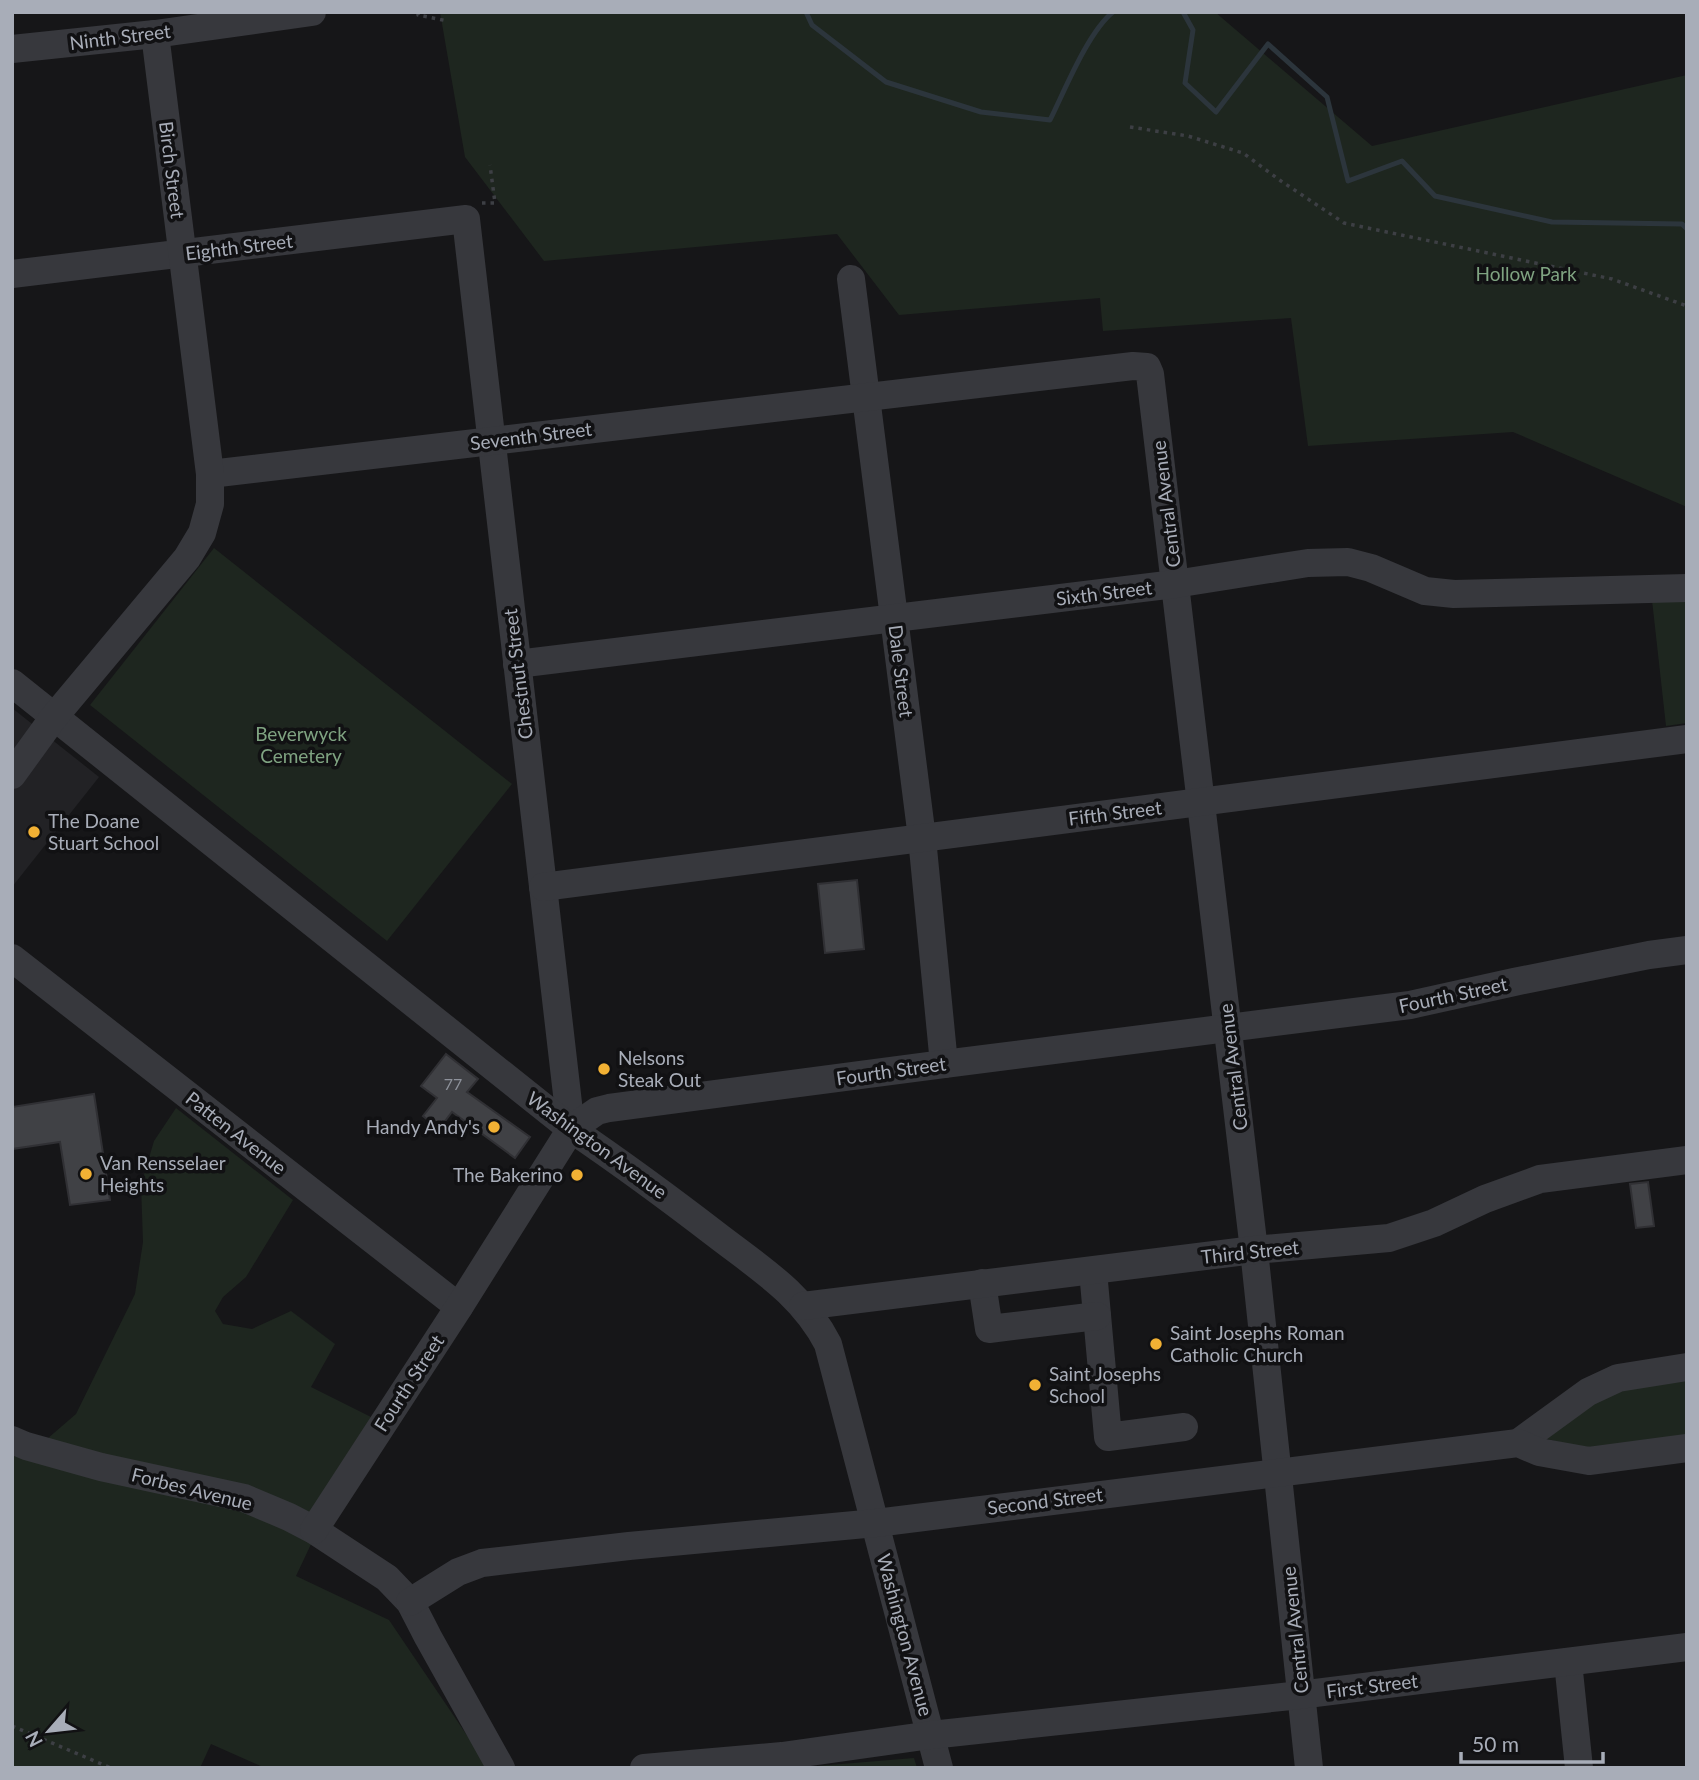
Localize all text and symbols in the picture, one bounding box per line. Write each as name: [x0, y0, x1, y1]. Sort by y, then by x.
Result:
street label: Ninth Street: [68, 19, 172, 54]
street label: Birch Street: [155, 120, 190, 220]
street label: Eighth Street: [184, 228, 294, 265]
park label: Hollow Park: [1475, 262, 1577, 285]
street label: Seventh Street: [469, 417, 593, 454]
street label: Central Avenue: [1146, 439, 1185, 569]
street label: Sixth Street: [1055, 575, 1153, 610]
street label: Chestnut Street: [498, 607, 537, 741]
street label: Dale Street: [884, 623, 919, 719]
park label: Beverwyck Cemetery: [255, 722, 347, 767]
street label: Fifth Street: [1067, 795, 1163, 830]
place label: The Doane Stuart School: [48, 809, 159, 854]
marker: The Doane Stuart School: [26, 824, 42, 840]
street label: Fourth Street: [1396, 972, 1510, 1017]
street label: Central Avenue: [1213, 1002, 1252, 1132]
place label: Nelsons Steak Out: [618, 1046, 701, 1091]
street label: Fourth Street: [835, 1051, 947, 1090]
marker: Nelsons Steak Out: [596, 1061, 612, 1077]
house number: 77: [444, 1074, 462, 1093]
street label: Patten Avenue: [182, 1086, 291, 1179]
street label: Washington Avenue: [523, 1086, 672, 1203]
place label: Handy Andy's: [366, 1115, 480, 1138]
marker: Handy Andy's: [486, 1119, 502, 1135]
place label: Van Rensselaer Heights: [100, 1151, 226, 1196]
place label: The Bakerino: [453, 1163, 563, 1186]
marker: Van Rensselaer Heights: [78, 1166, 94, 1182]
marker: The Bakerino: [569, 1167, 585, 1183]
street label: Third Street: [1200, 1235, 1300, 1268]
place label: Saint Josephs Roman Catholic Church: [1170, 1321, 1345, 1366]
street label: Fourth Street: [369, 1330, 448, 1435]
marker: Saint Josephs Roman Catholic Church: [1148, 1336, 1164, 1352]
place label: Saint Josephs School: [1049, 1362, 1161, 1407]
marker: Saint Josephs School: [1027, 1377, 1043, 1393]
street label: Forbes Avenue: [129, 1462, 255, 1515]
street label: Second Street: [986, 1482, 1104, 1519]
street label: Washington Avenue: [873, 1551, 938, 1719]
street label: Central Avenue: [1276, 1565, 1313, 1695]
street label: First Street: [1325, 1668, 1419, 1703]
north arrow: [14, 1696, 84, 1766]
scale bar: [1461, 1720, 1603, 1764]
text: N: [20, 1727, 47, 1751]
text: 50 m: [1472, 1731, 1519, 1756]

